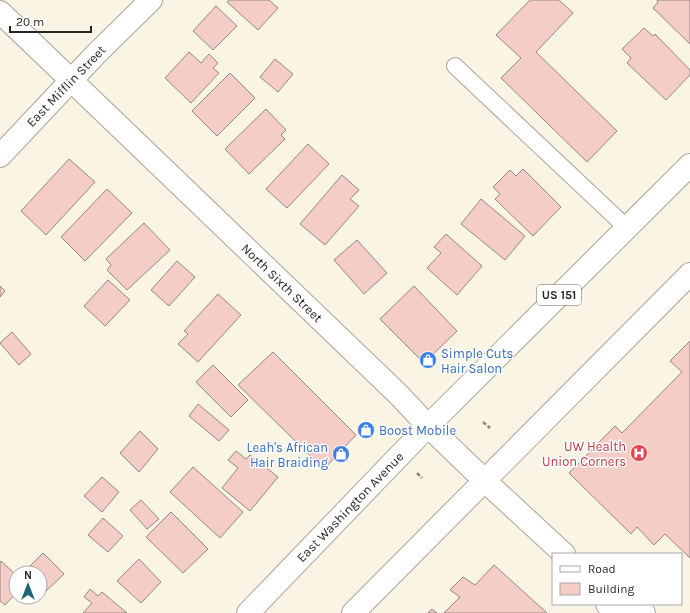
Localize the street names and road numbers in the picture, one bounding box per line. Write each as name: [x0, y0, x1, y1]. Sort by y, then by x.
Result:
street label: East Mifflin Street: [23, 42, 109, 130]
street label: North Sixth Street: [239, 241, 326, 325]
road number: US 151: [537, 285, 581, 305]
street label: East Washington Avenue: [294, 449, 407, 565]

